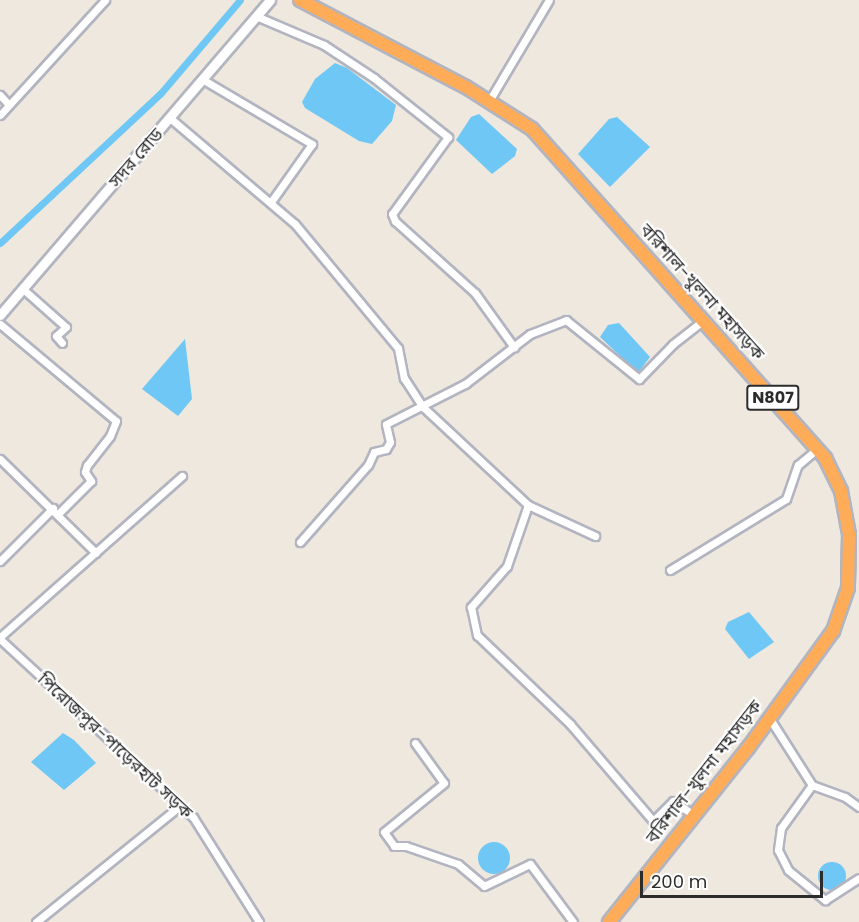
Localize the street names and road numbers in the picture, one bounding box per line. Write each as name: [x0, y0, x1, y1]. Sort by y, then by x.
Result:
street label: সদর রোড: [104, 124, 168, 192]
street label: বরিশাল-খুলনা মহাসড়ক: [635, 219, 769, 365]
road number: N807: [746, 385, 800, 411]
street label: পিরোজপুর-পাড়েরহাট সড়ক: [33, 669, 197, 823]
street label: বরিশাল-খুলনা মহাসড়ক: [641, 696, 767, 848]

